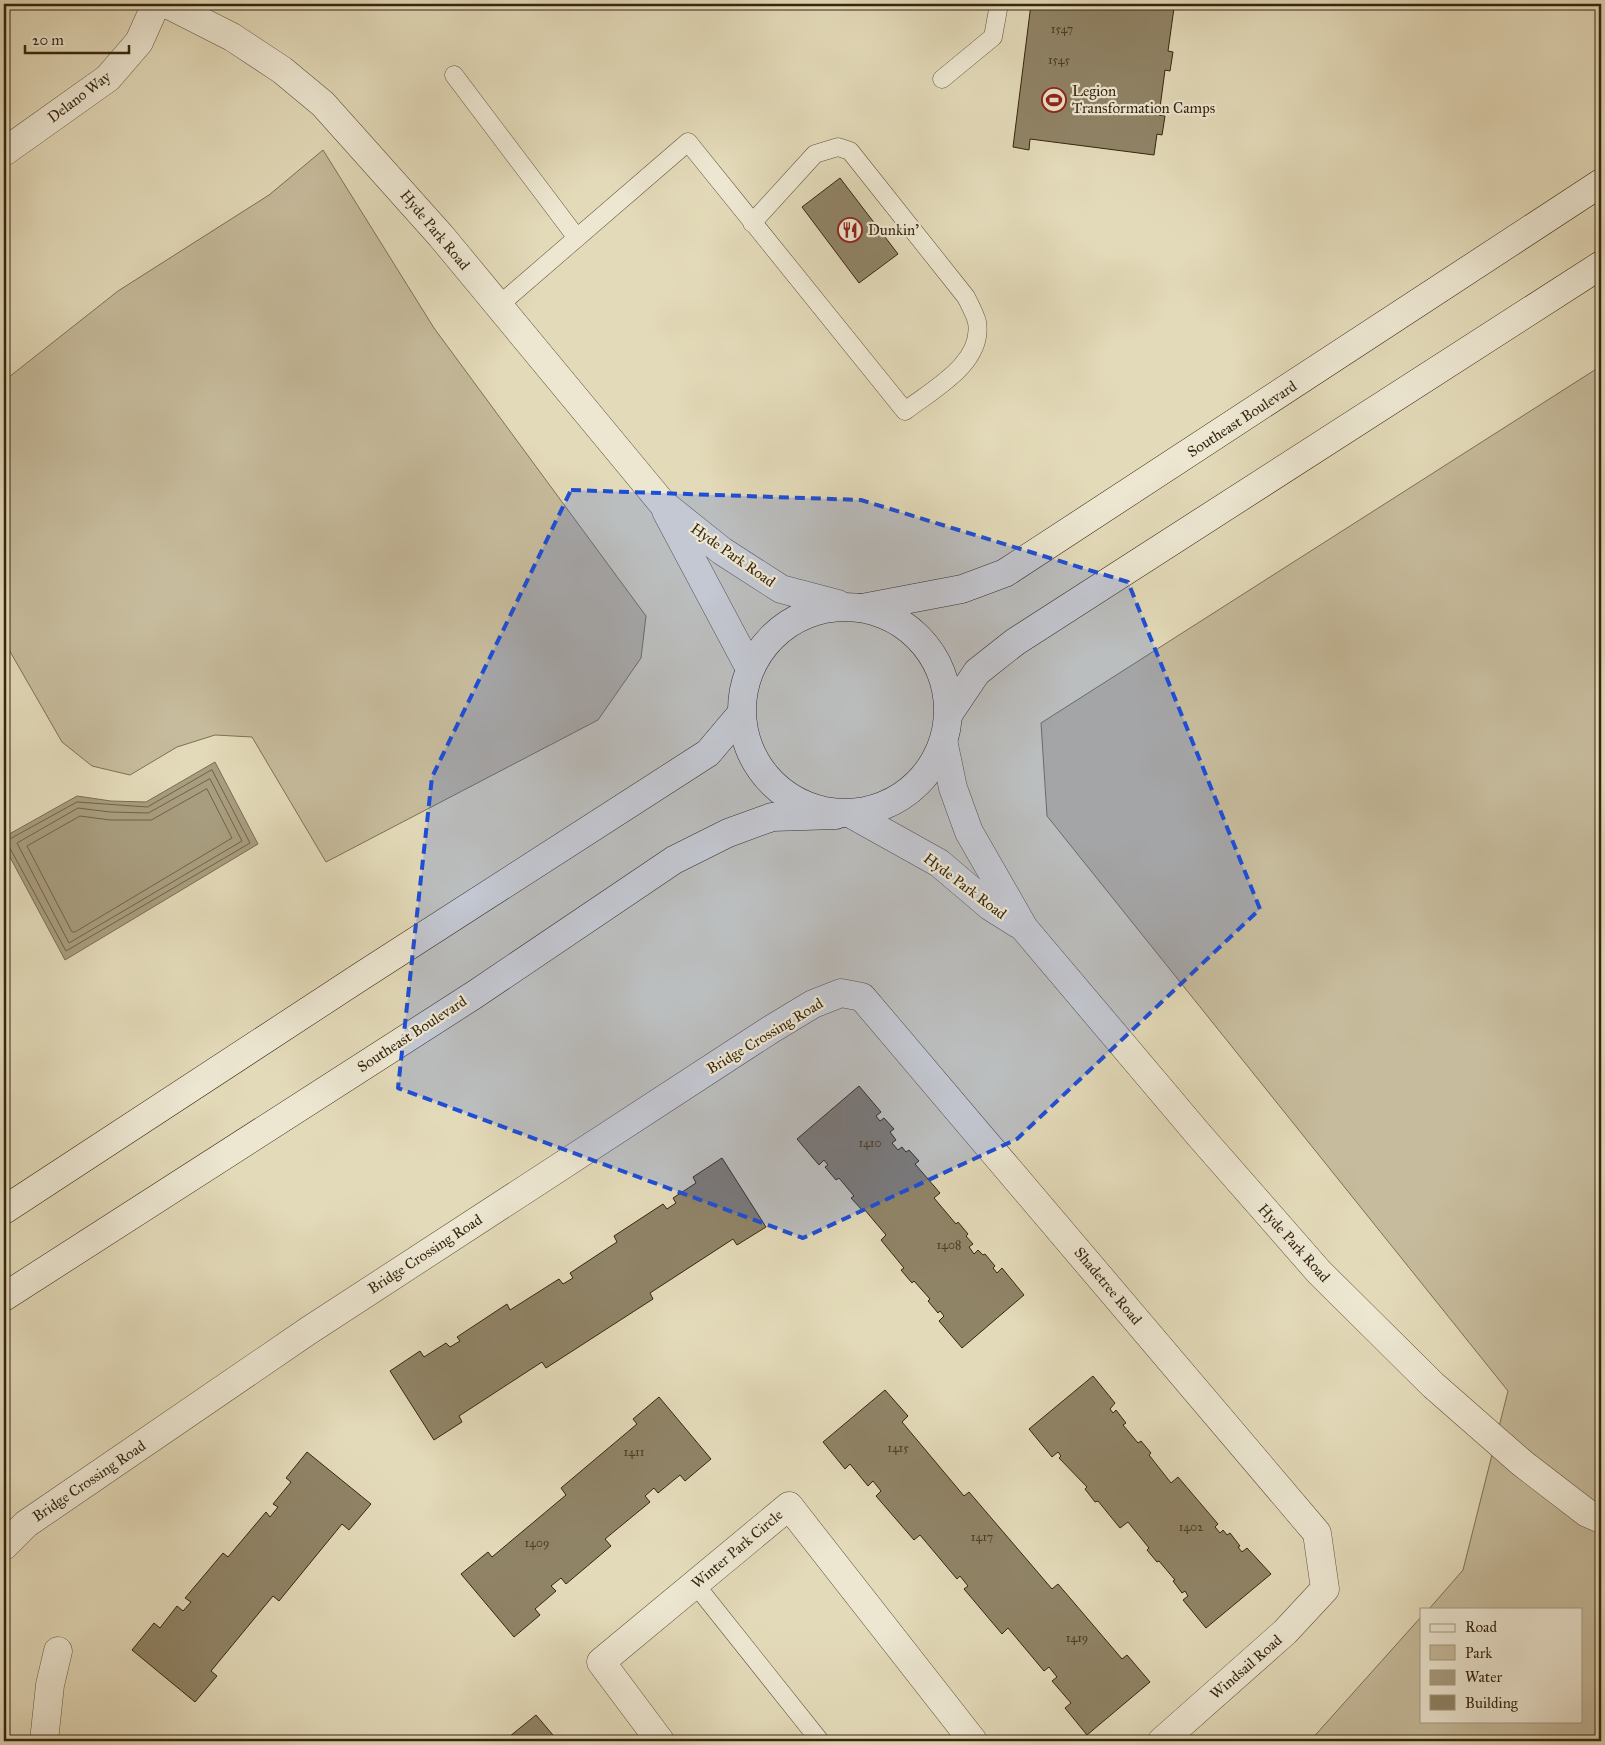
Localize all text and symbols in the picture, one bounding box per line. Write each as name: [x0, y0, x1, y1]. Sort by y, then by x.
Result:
scale bar: [25, 22, 129, 54]
house number: 1547: [1051, 22, 1073, 36]
text: 20 m: [32, 31, 64, 49]
house number: 1545: [1048, 53, 1071, 67]
street label: Delano Way: [44, 67, 115, 127]
place label: Legion Transformation Camps: [1072, 82, 1215, 117]
sports icon: Legion Transformation Camps: [1041, 87, 1067, 113]
street label: Hyde Park Road: [396, 186, 474, 274]
restaurant icon: Dunkin': [837, 217, 863, 243]
place label: Dunkin': [868, 221, 919, 239]
street label: Southeast Boulevard: [1184, 377, 1300, 461]
street label: Hyde Park Road: [687, 519, 779, 591]
street label: Hyde Park Road: [920, 849, 1010, 923]
street label: Southeast Boulevard: [354, 992, 470, 1076]
street label: Bridge Crossing Road: [704, 994, 827, 1078]
house number: 1410: [858, 1136, 882, 1150]
street label: Hyde Park Road: [1254, 1200, 1334, 1286]
street label: Bridge Crossing Road: [365, 1210, 486, 1298]
house number: 1408: [937, 1238, 961, 1252]
street label: Shadetree Road: [1070, 1244, 1146, 1329]
street label: Bridge Crossing Road: [29, 1436, 149, 1525]
house number: 1415: [887, 1441, 909, 1455]
house number: 1411: [624, 1445, 645, 1459]
street label: Winter Park Circle: [688, 1506, 786, 1592]
house number: 1402: [1179, 1520, 1203, 1534]
house number: 1417: [971, 1530, 993, 1544]
house number: 1409: [525, 1536, 549, 1550]
legend: [1420, 1608, 1582, 1722]
text: Road: [1465, 1618, 1497, 1636]
house number: 1419: [1066, 1631, 1088, 1645]
street label: Windsail Road: [1206, 1631, 1286, 1703]
text: Park: [1465, 1644, 1492, 1662]
text: Water: [1465, 1668, 1502, 1686]
text: Building: [1465, 1694, 1519, 1712]

